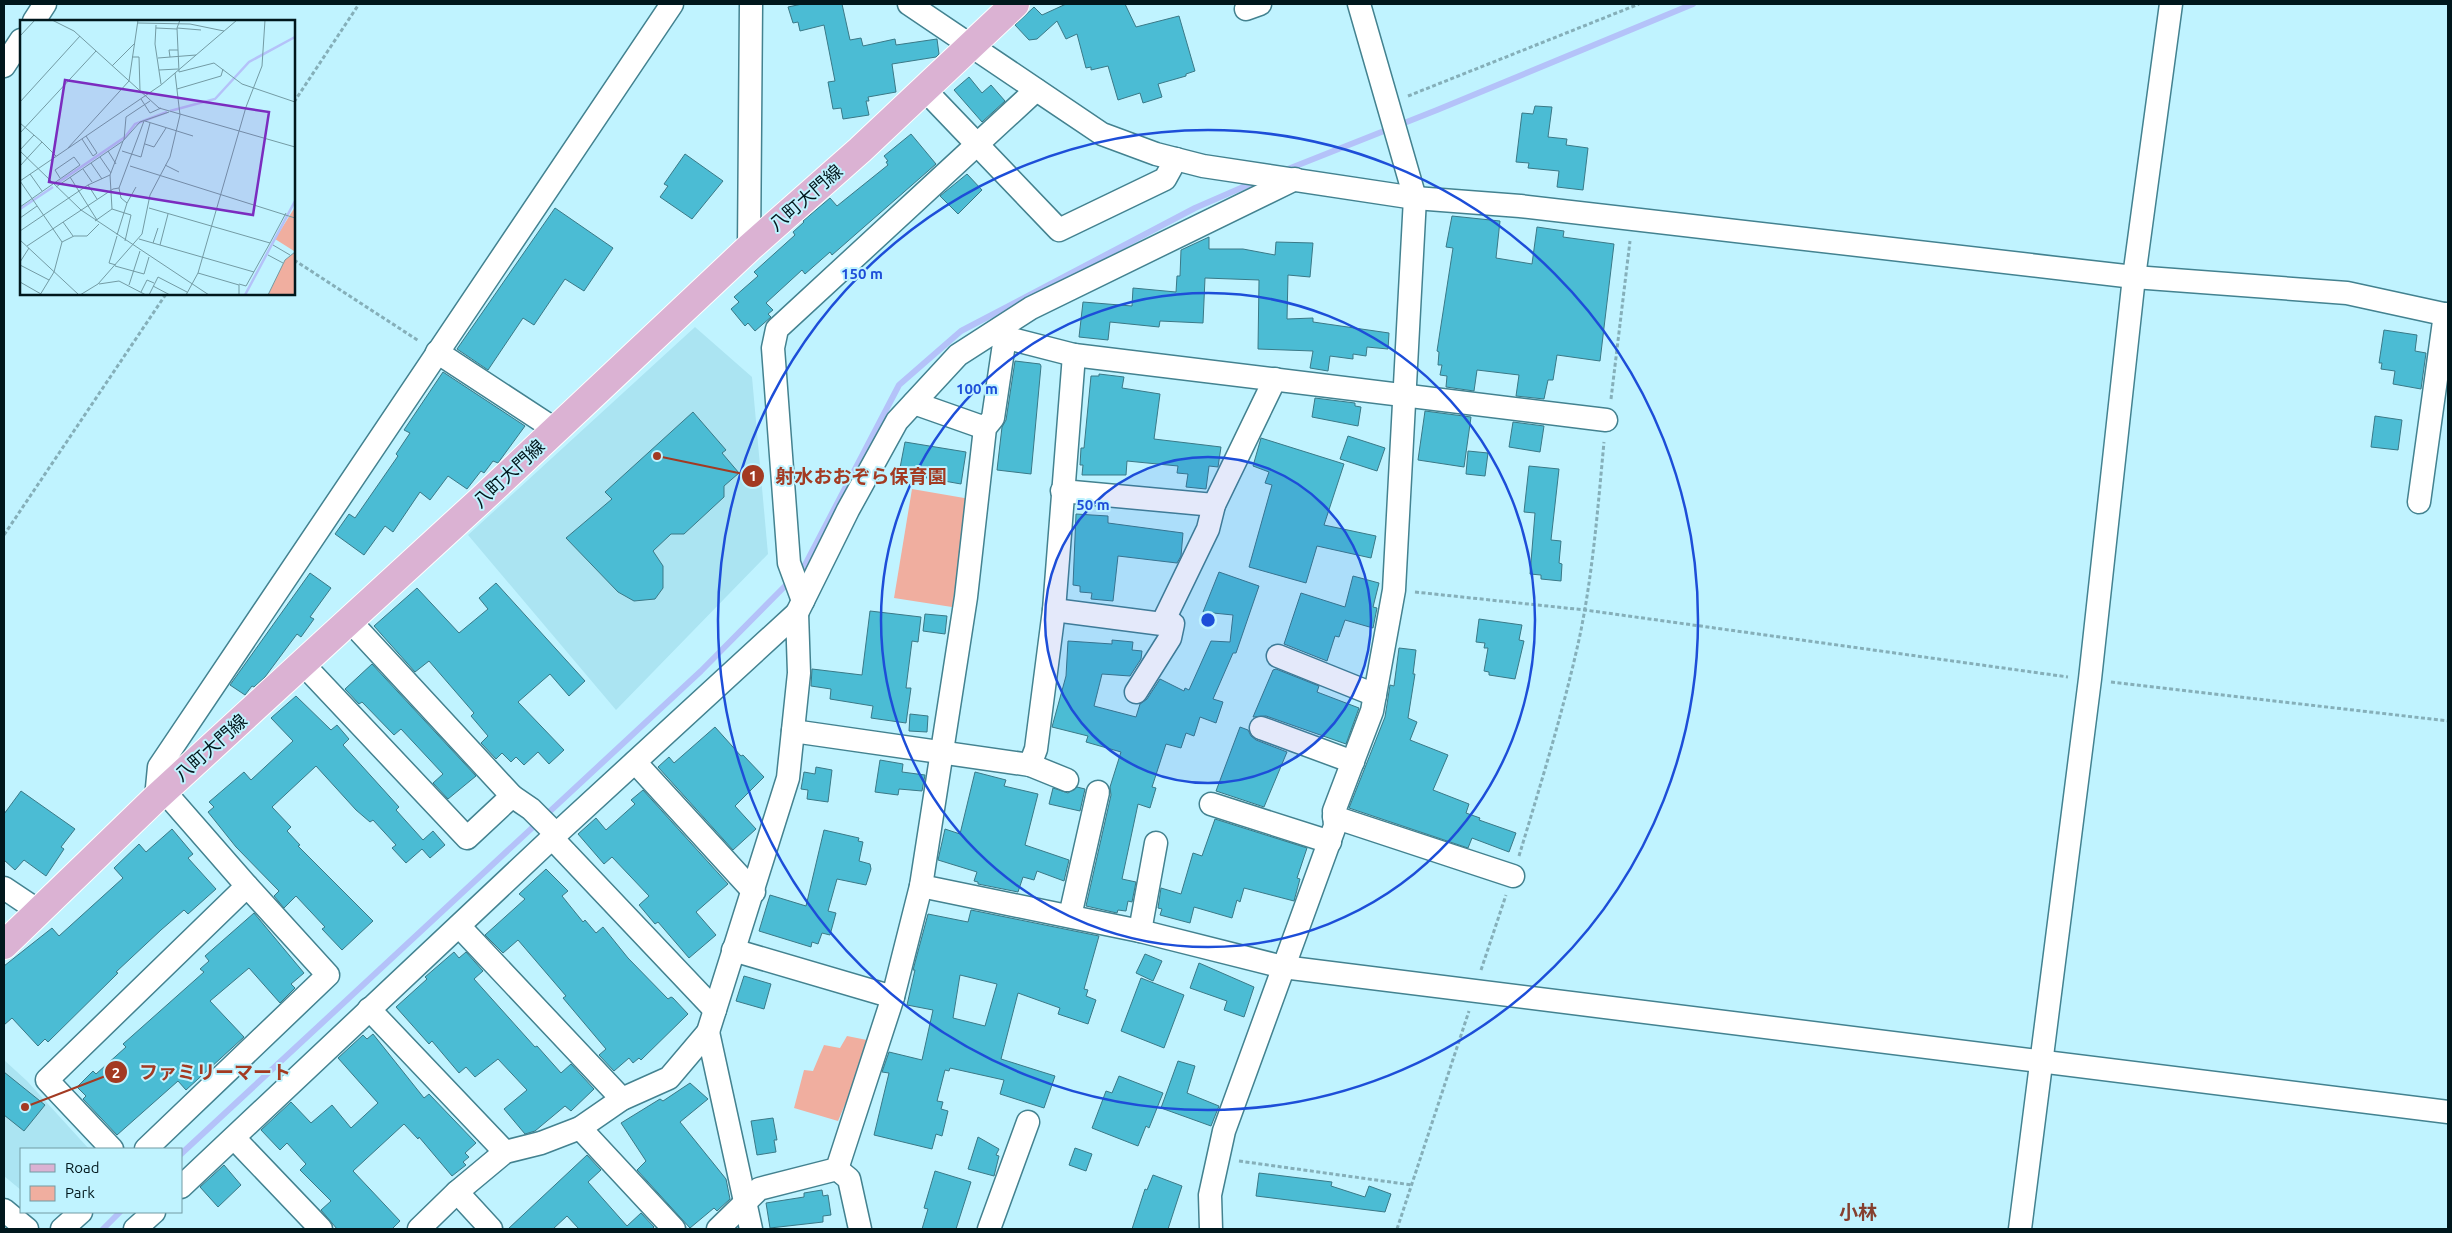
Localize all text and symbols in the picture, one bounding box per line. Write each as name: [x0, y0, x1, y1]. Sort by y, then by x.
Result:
inset map: [20, 20, 295, 295]
street label: 八町大門線: [765, 160, 846, 234]
text: 150 m: [841, 265, 883, 282]
text: 100 m: [956, 380, 998, 397]
street label: 八町大門線: [469, 435, 548, 511]
callout: 射水おおぞら保育園: [741, 459, 957, 493]
text: 射水おおぞら保育園: [775, 465, 947, 487]
text: 1: [749, 467, 757, 484]
text: 50 m: [1076, 496, 1110, 513]
centre of rings: [1199, 611, 1217, 629]
street label: 八町大門線: [170, 710, 250, 785]
callout: ファミリーマート: [104, 1055, 301, 1089]
text: ファミリーマート: [139, 1061, 291, 1083]
text: 2: [112, 1064, 120, 1081]
legend: [20, 1148, 182, 1213]
text: Road: [65, 1159, 100, 1176]
text: Park: [65, 1184, 95, 1201]
district label: 小林: [1839, 1201, 1877, 1223]

